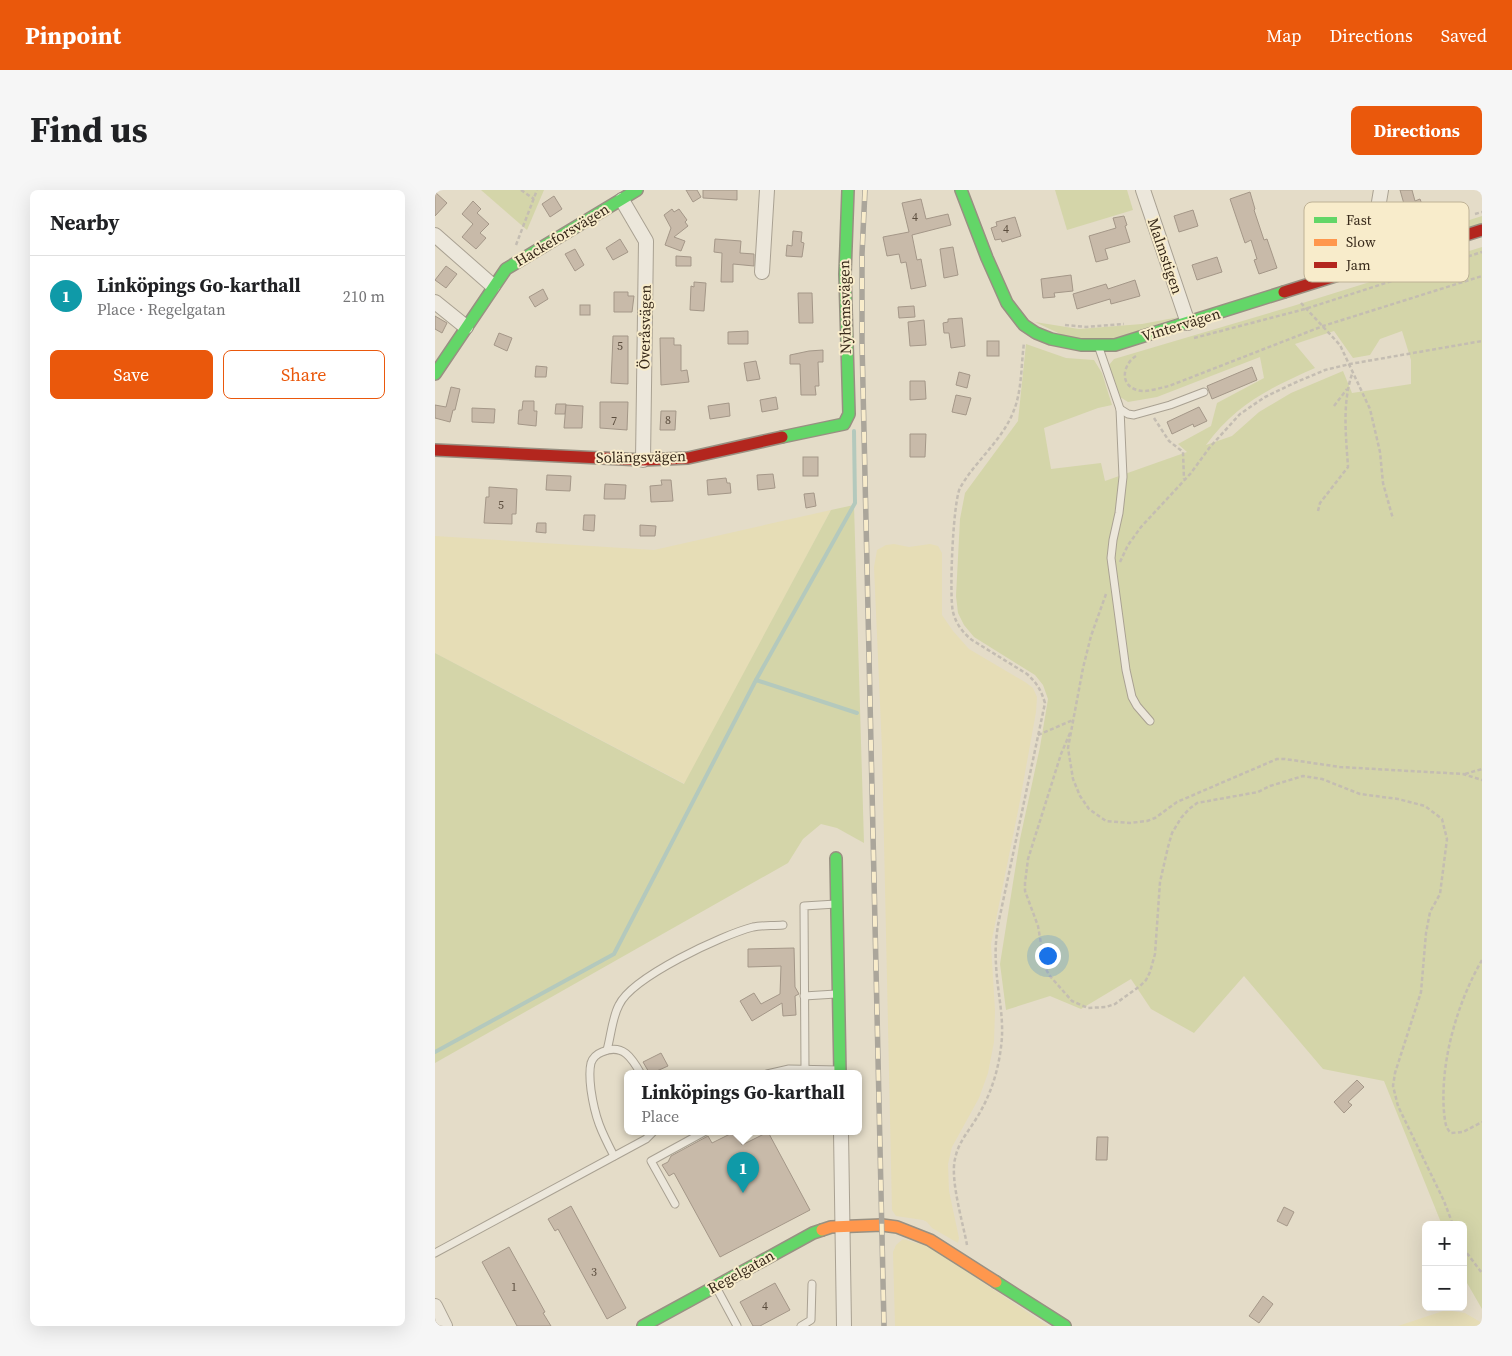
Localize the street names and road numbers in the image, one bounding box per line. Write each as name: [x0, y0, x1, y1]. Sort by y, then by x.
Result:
street label: Hackeforsvägen: [511, 198, 613, 271]
street label: Malmstigen: [1143, 215, 1188, 297]
street label: Nyhemsvägen: [833, 260, 856, 354]
street label: Överåsvägen: [633, 284, 656, 370]
street label: Vintervägen: [1139, 303, 1223, 346]
street label: Solängsvägen: [596, 445, 686, 468]
street label: Regelgatan: [704, 1245, 778, 1299]

